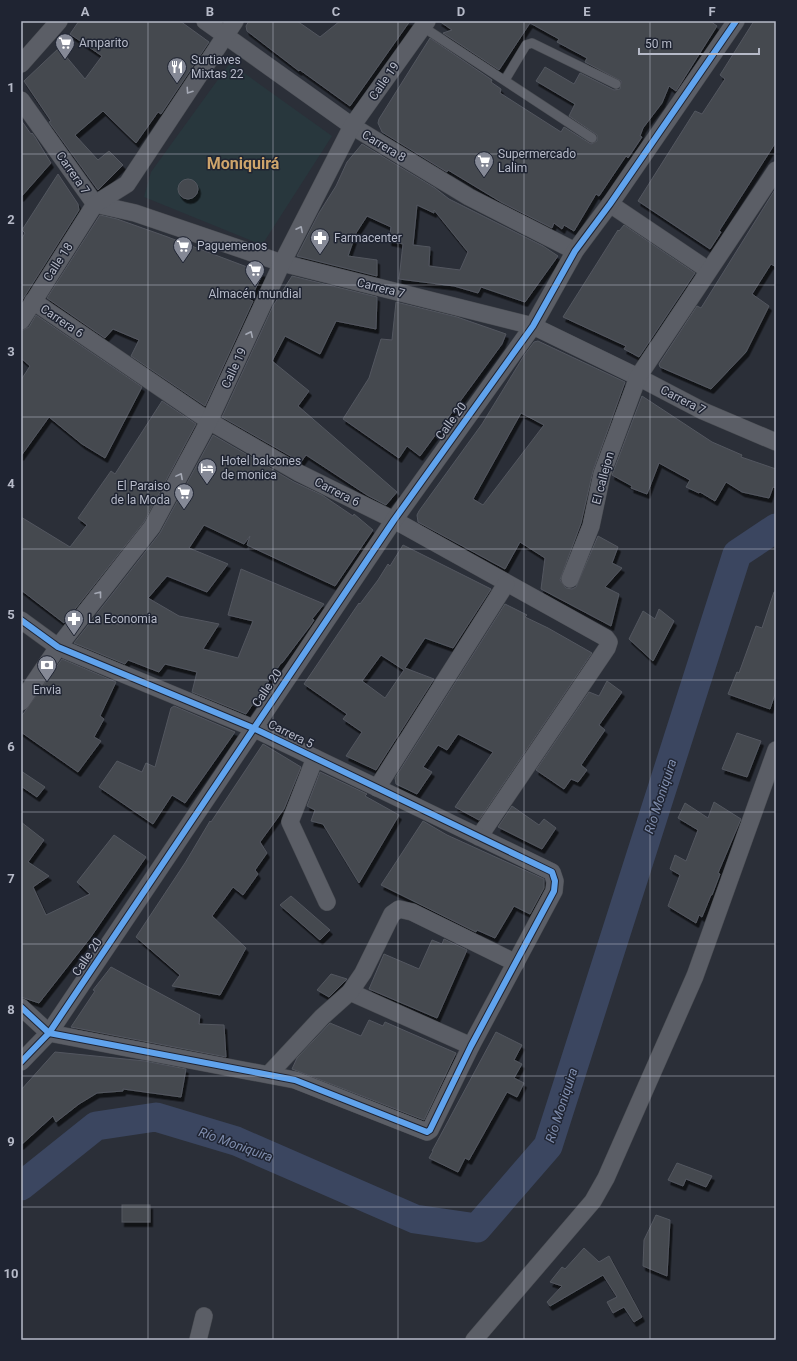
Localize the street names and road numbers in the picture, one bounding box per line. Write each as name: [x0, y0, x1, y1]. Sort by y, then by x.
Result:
street label: Calle 19: [366, 59, 402, 103]
street label: Carrera 8: [359, 127, 409, 165]
street label: Carrera 7: [53, 149, 93, 197]
street label: Calle 18: [40, 240, 76, 284]
street label: Carrera 7: [356, 275, 407, 301]
street label: Carrera 6: [38, 302, 86, 341]
street label: Calle 19: [219, 346, 249, 390]
street label: Carrera 7: [658, 383, 708, 417]
street label: Calle 20: [433, 399, 469, 443]
street label: El callejon: [589, 450, 617, 506]
street label: Carrera 6: [312, 475, 362, 509]
street label: Calle 20: [249, 666, 285, 710]
street label: Carrera 5: [266, 717, 316, 751]
street label: Calle 20: [69, 935, 105, 979]

